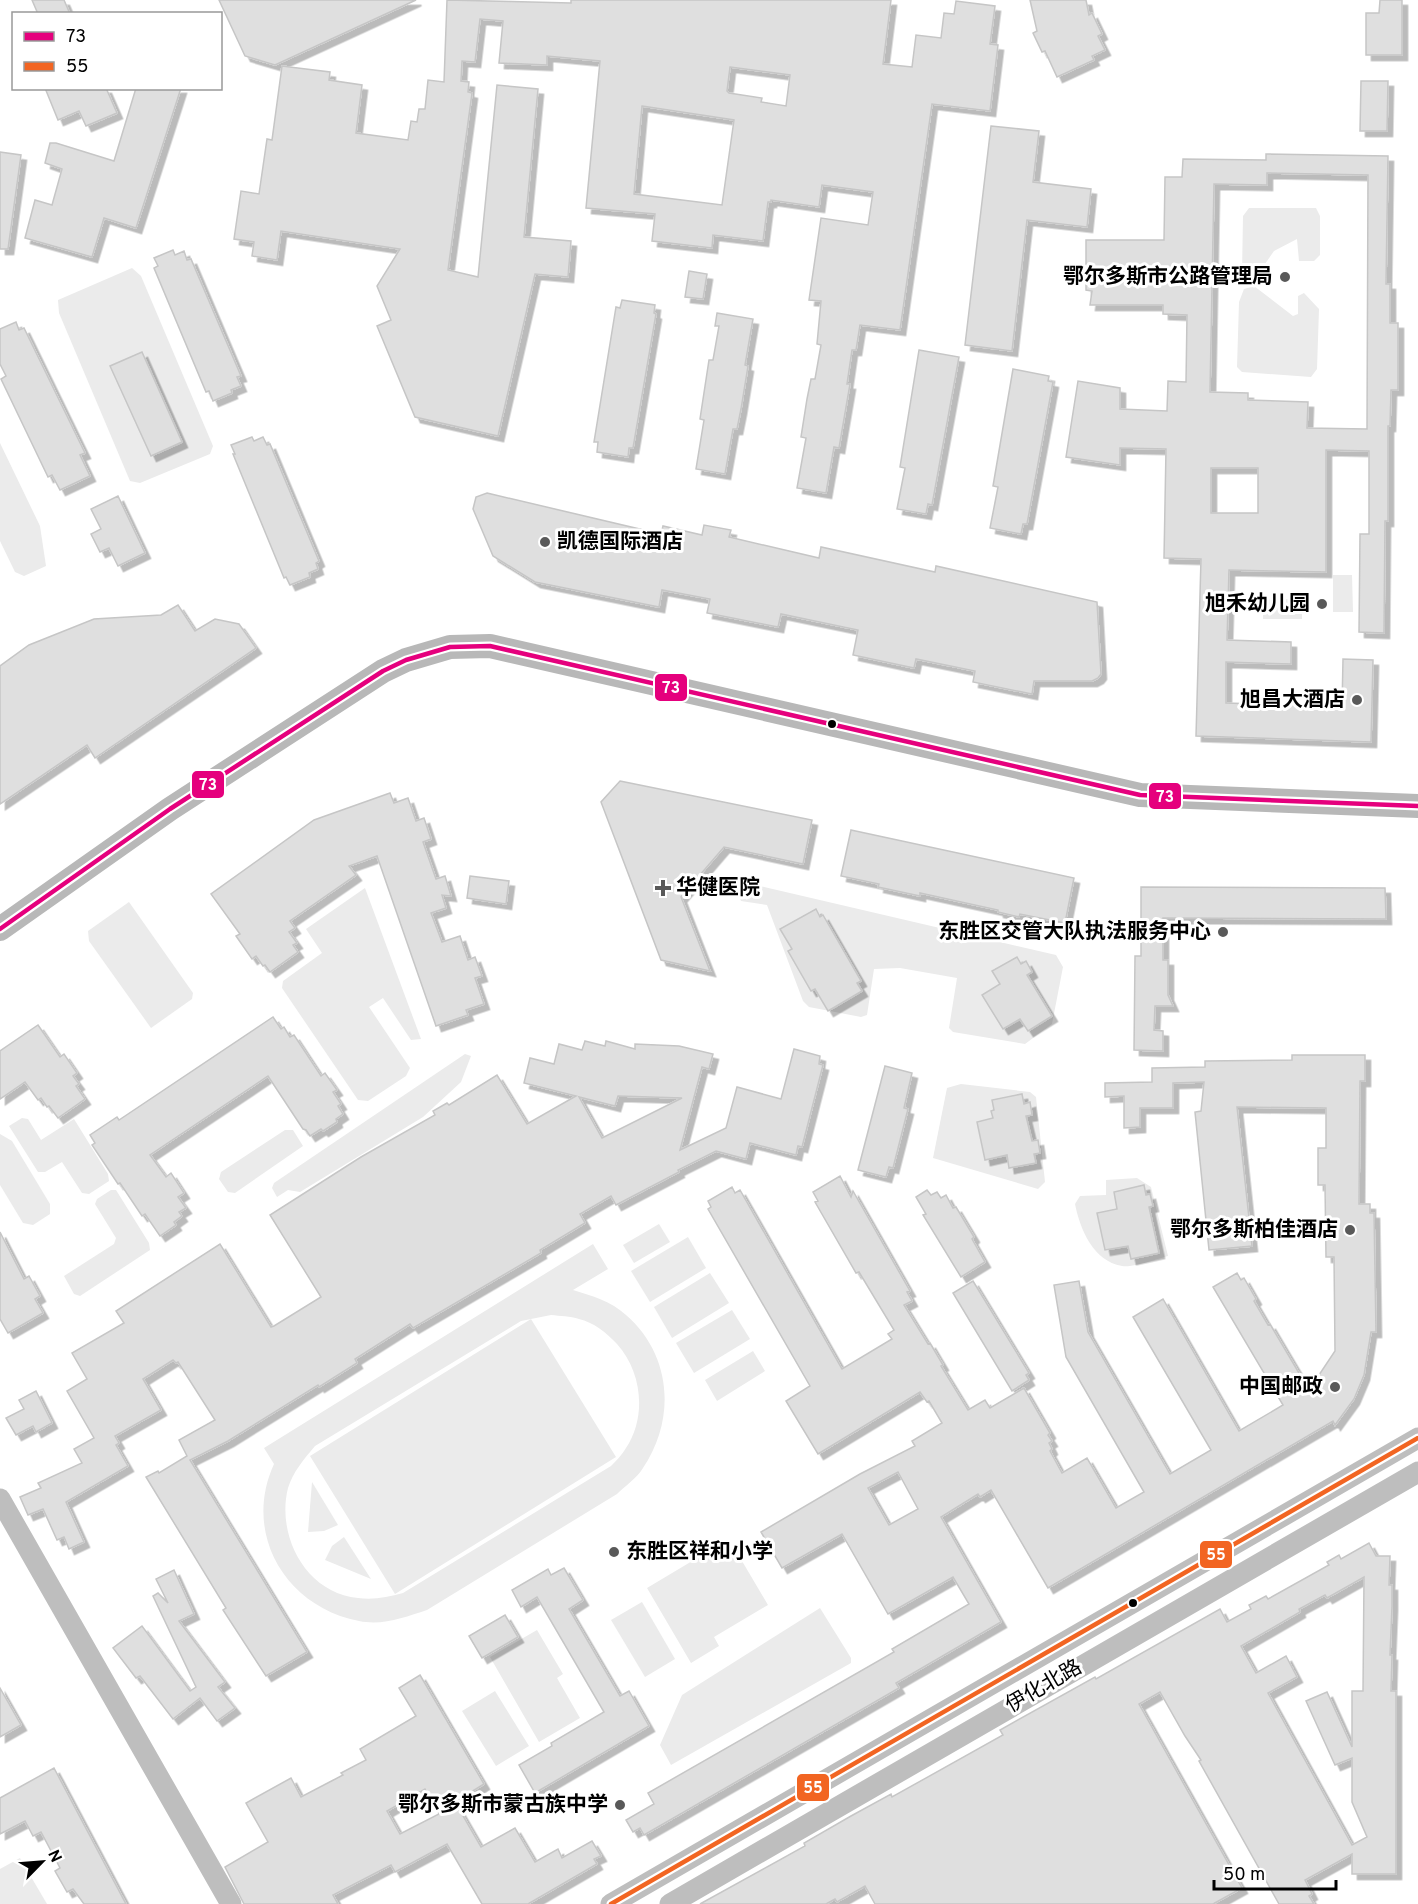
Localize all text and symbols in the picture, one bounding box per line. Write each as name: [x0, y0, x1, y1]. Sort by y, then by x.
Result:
legend: [12, 12, 222, 90]
text: 73: [66, 26, 86, 49]
text: 55: [66, 56, 88, 79]
place label: 鄂尔多斯市公路管理局: [1063, 264, 1273, 291]
marker: 鄂尔多斯市公路管理局: [1278, 270, 1292, 284]
place label: 凯德国际酒店: [557, 529, 683, 556]
marker: 凯德国际酒店: [538, 535, 552, 549]
place label: 旭禾幼儿园: [1205, 591, 1310, 618]
marker: 旭禾幼儿园: [1315, 597, 1329, 611]
line badge: 73: [654, 673, 688, 702]
text: 73: [662, 679, 680, 699]
place label: 旭昌大酒店: [1240, 687, 1345, 714]
marker: 旭昌大酒店: [1350, 693, 1364, 707]
unlabelled marker: [826, 718, 838, 730]
line badge: 73: [191, 770, 225, 799]
text: 73: [199, 776, 217, 796]
line badge: 73: [1148, 782, 1182, 810]
text: 73: [1156, 788, 1174, 808]
place label: 华健医院: [676, 875, 760, 902]
marker: 华健医院: [654, 879, 672, 897]
place label: 东胜区交管大队执法服务中心: [938, 919, 1211, 946]
marker: 东胜区交管大队执法服务中心: [1216, 925, 1230, 939]
place label: 鄂尔多斯柏佳酒店: [1170, 1217, 1338, 1244]
marker: 鄂尔多斯柏佳酒店: [1343, 1223, 1357, 1237]
place label: 中国邮政: [1239, 1374, 1323, 1401]
marker: 中国邮政: [1328, 1380, 1342, 1394]
place label: 东胜区祥和小学: [626, 1539, 773, 1566]
line badge: 55: [1199, 1540, 1233, 1569]
marker: 东胜区祥和小学: [607, 1545, 621, 1559]
text: 55: [1206, 1546, 1226, 1566]
unlabelled marker: [1127, 1597, 1139, 1609]
street label: 伊化北路: [1001, 1654, 1087, 1720]
line badge: 55: [796, 1773, 830, 1802]
text: 55: [803, 1779, 823, 1799]
place label: 鄂尔多斯市蒙古族中学: [398, 1792, 608, 1819]
marker: 鄂尔多斯市蒙古族中学: [613, 1798, 627, 1812]
north arrow: [12, 1832, 72, 1892]
text: N: [42, 1847, 65, 1866]
scale bar: [1214, 1853, 1336, 1891]
text: 50 m: [1223, 1864, 1265, 1887]

